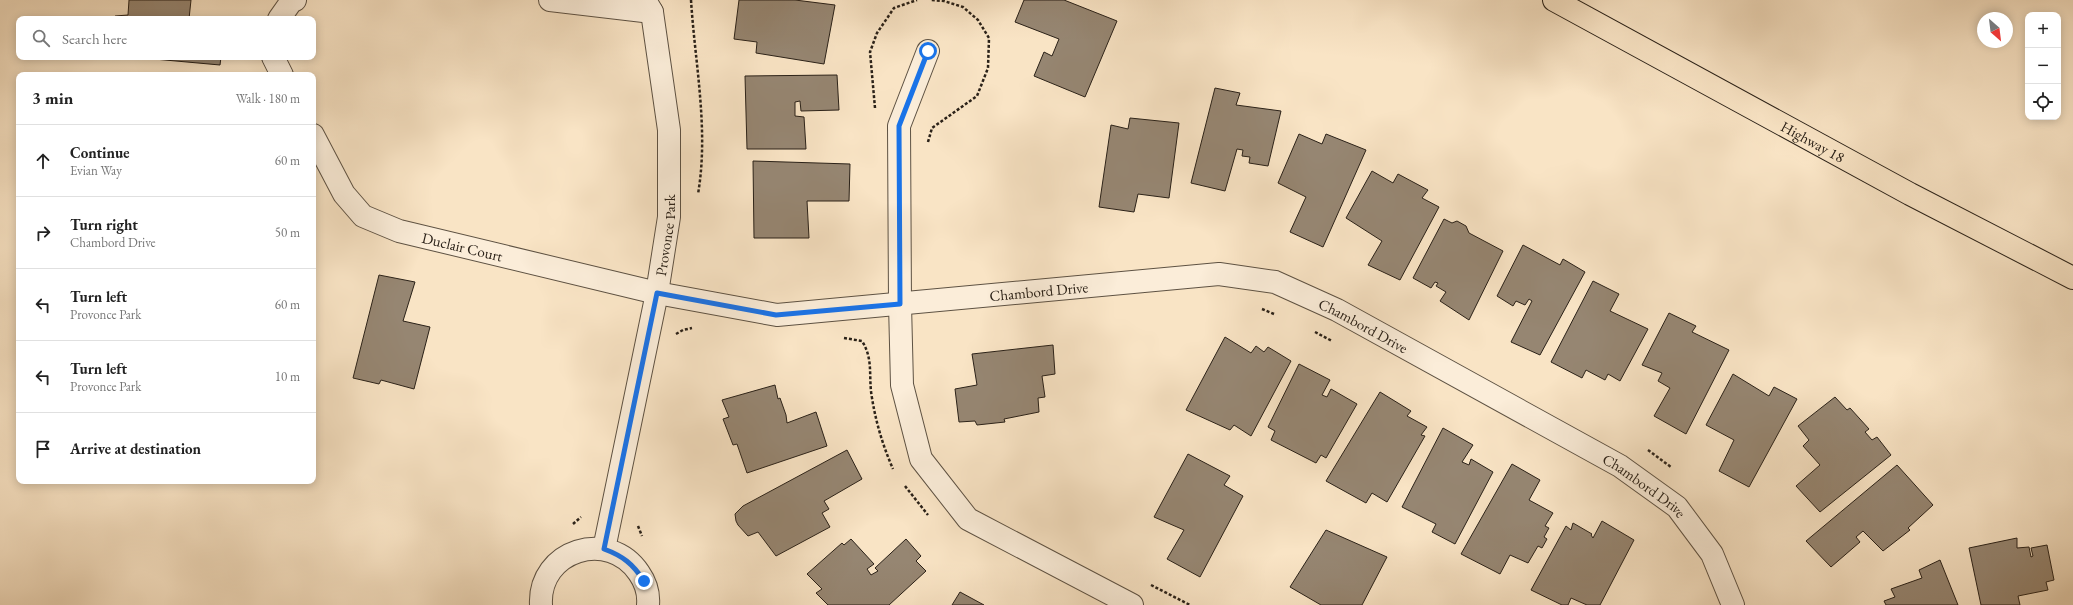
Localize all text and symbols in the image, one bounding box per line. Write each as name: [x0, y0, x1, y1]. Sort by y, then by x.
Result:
north arrow: [1977, 12, 2013, 48]
map controls: [2025, 12, 2061, 120]
button: +: [2025, 12, 2061, 48]
search box: [16, 16, 316, 60]
icon: search: [30, 27, 52, 49]
text: Search here: [62, 29, 127, 48]
route start: [919, 42, 937, 60]
button: −: [2025, 48, 2061, 84]
button: locate: [2025, 84, 2061, 120]
text: 3 min: [32, 87, 73, 109]
text: Walk · 180 m: [236, 90, 300, 107]
street label: Highway 18: [1778, 116, 1848, 166]
text: Continue: [70, 143, 130, 162]
icon: ahead: [32, 150, 54, 172]
text: 60 m: [275, 152, 300, 169]
text: Evian Way: [70, 162, 122, 179]
street label: Provonce Park: [650, 193, 679, 277]
text: Turn right: [70, 215, 138, 234]
icon: right: [32, 222, 54, 244]
text: 50 m: [275, 224, 300, 241]
street label: Duclair Court: [420, 227, 505, 265]
text: Chambord Drive: [70, 234, 156, 251]
street label: Chambord Drive: [989, 277, 1089, 305]
text: Turn left: [70, 287, 127, 306]
icon: left: [32, 294, 54, 316]
street label: Chambord Drive: [1316, 294, 1412, 357]
text: 60 m: [275, 296, 300, 313]
text: Provonce Park: [70, 306, 141, 323]
text: Turn left: [70, 359, 127, 378]
icon: left: [32, 366, 54, 388]
text: 10 m: [275, 368, 300, 385]
text: Provonce Park: [70, 378, 141, 395]
icon: arrive: [32, 438, 54, 460]
text: Arrive at destination: [70, 439, 201, 458]
street label: Chambord Drive: [1599, 449, 1691, 521]
route end: [635, 572, 653, 590]

